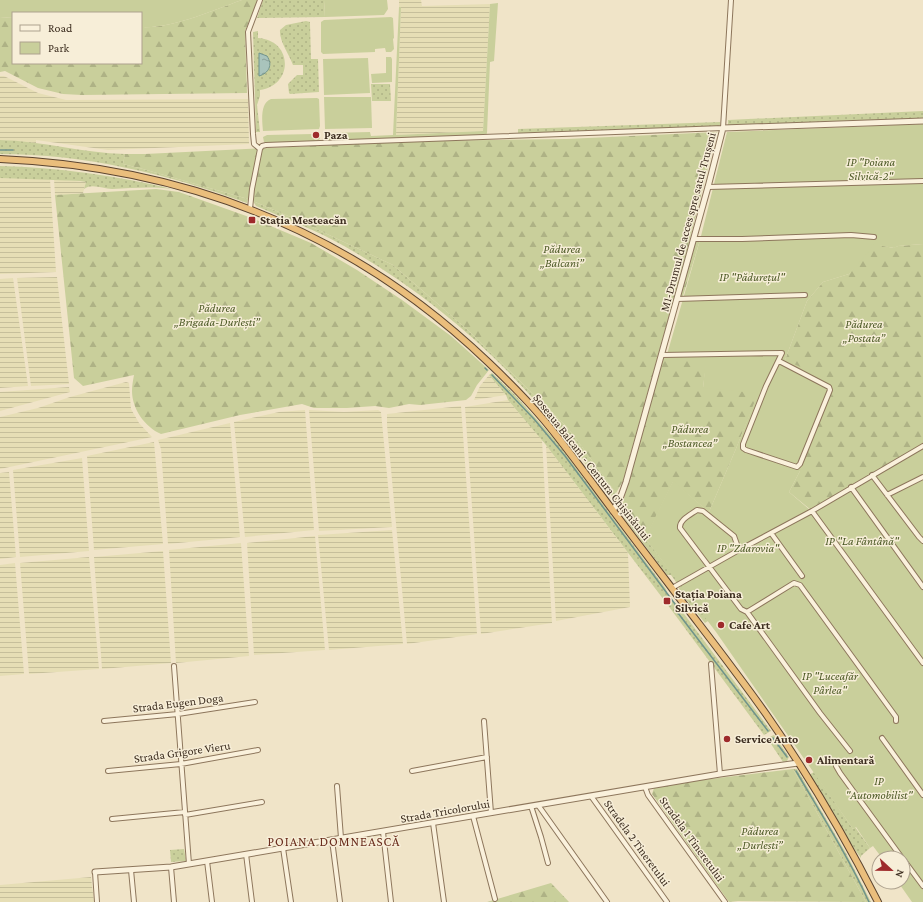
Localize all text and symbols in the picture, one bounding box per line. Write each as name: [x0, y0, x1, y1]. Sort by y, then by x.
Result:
legend: [12, 12, 142, 64]
text: Road: [48, 21, 73, 35]
text: Park: [48, 41, 70, 55]
place label: Paza: [324, 128, 348, 142]
marker: Paza: [311, 130, 321, 140]
street label: M1-Drumul de acces spre satul Trușeni: [657, 131, 720, 313]
park label: IP "Poiana Silvică-2": [847, 155, 895, 183]
place label: Stația Mesteacăn: [260, 213, 347, 227]
marker: Stația Mesteacăn: [247, 215, 257, 225]
park label: Pădurea „Balcani”: [539, 242, 585, 270]
park label: IP "Pădurețul": [719, 270, 786, 285]
park label: Pădurea „Brigada-Durlești”: [173, 301, 261, 330]
park label: Pădurea „Postata”: [842, 317, 886, 345]
street label: Șoseaua Balcani - Centura Chișinăului: [530, 391, 654, 544]
park label: Pădurea „Bostancea”: [662, 422, 718, 450]
park label: IP "La Fântână": [825, 534, 900, 548]
park label: IP "Zdarovia": [717, 541, 780, 555]
place label: Stația Poiana Silvică: [675, 587, 742, 615]
marker: Stația Poiana Silvică: [662, 596, 672, 606]
place label: Cafe Art: [729, 618, 771, 632]
marker: Cafe Art: [716, 620, 726, 630]
park label: IP "Luceafăr Pârlea": [802, 669, 859, 697]
street label: Strada Eugen Doga: [132, 690, 224, 715]
place label: Service Auto: [735, 732, 798, 746]
marker: Service Auto: [722, 734, 732, 744]
street label: Strada Grigore Vieru: [133, 738, 232, 766]
place label: Alimentară: [816, 753, 874, 767]
marker: Alimentară: [804, 755, 814, 765]
park label: IP "Automobilist": [846, 774, 914, 802]
street label: Stradela 1 Tineretului: [656, 794, 728, 884]
street label: Strada Tricolorului: [399, 796, 491, 826]
street label: Stradela 2 Tineretului: [601, 797, 673, 889]
park label: Pădurea „Durlești”: [736, 824, 784, 853]
district label: POIANA DOMNEASCĂ: [268, 834, 401, 849]
north arrow: [871, 850, 911, 890]
text: N: [893, 868, 907, 880]

